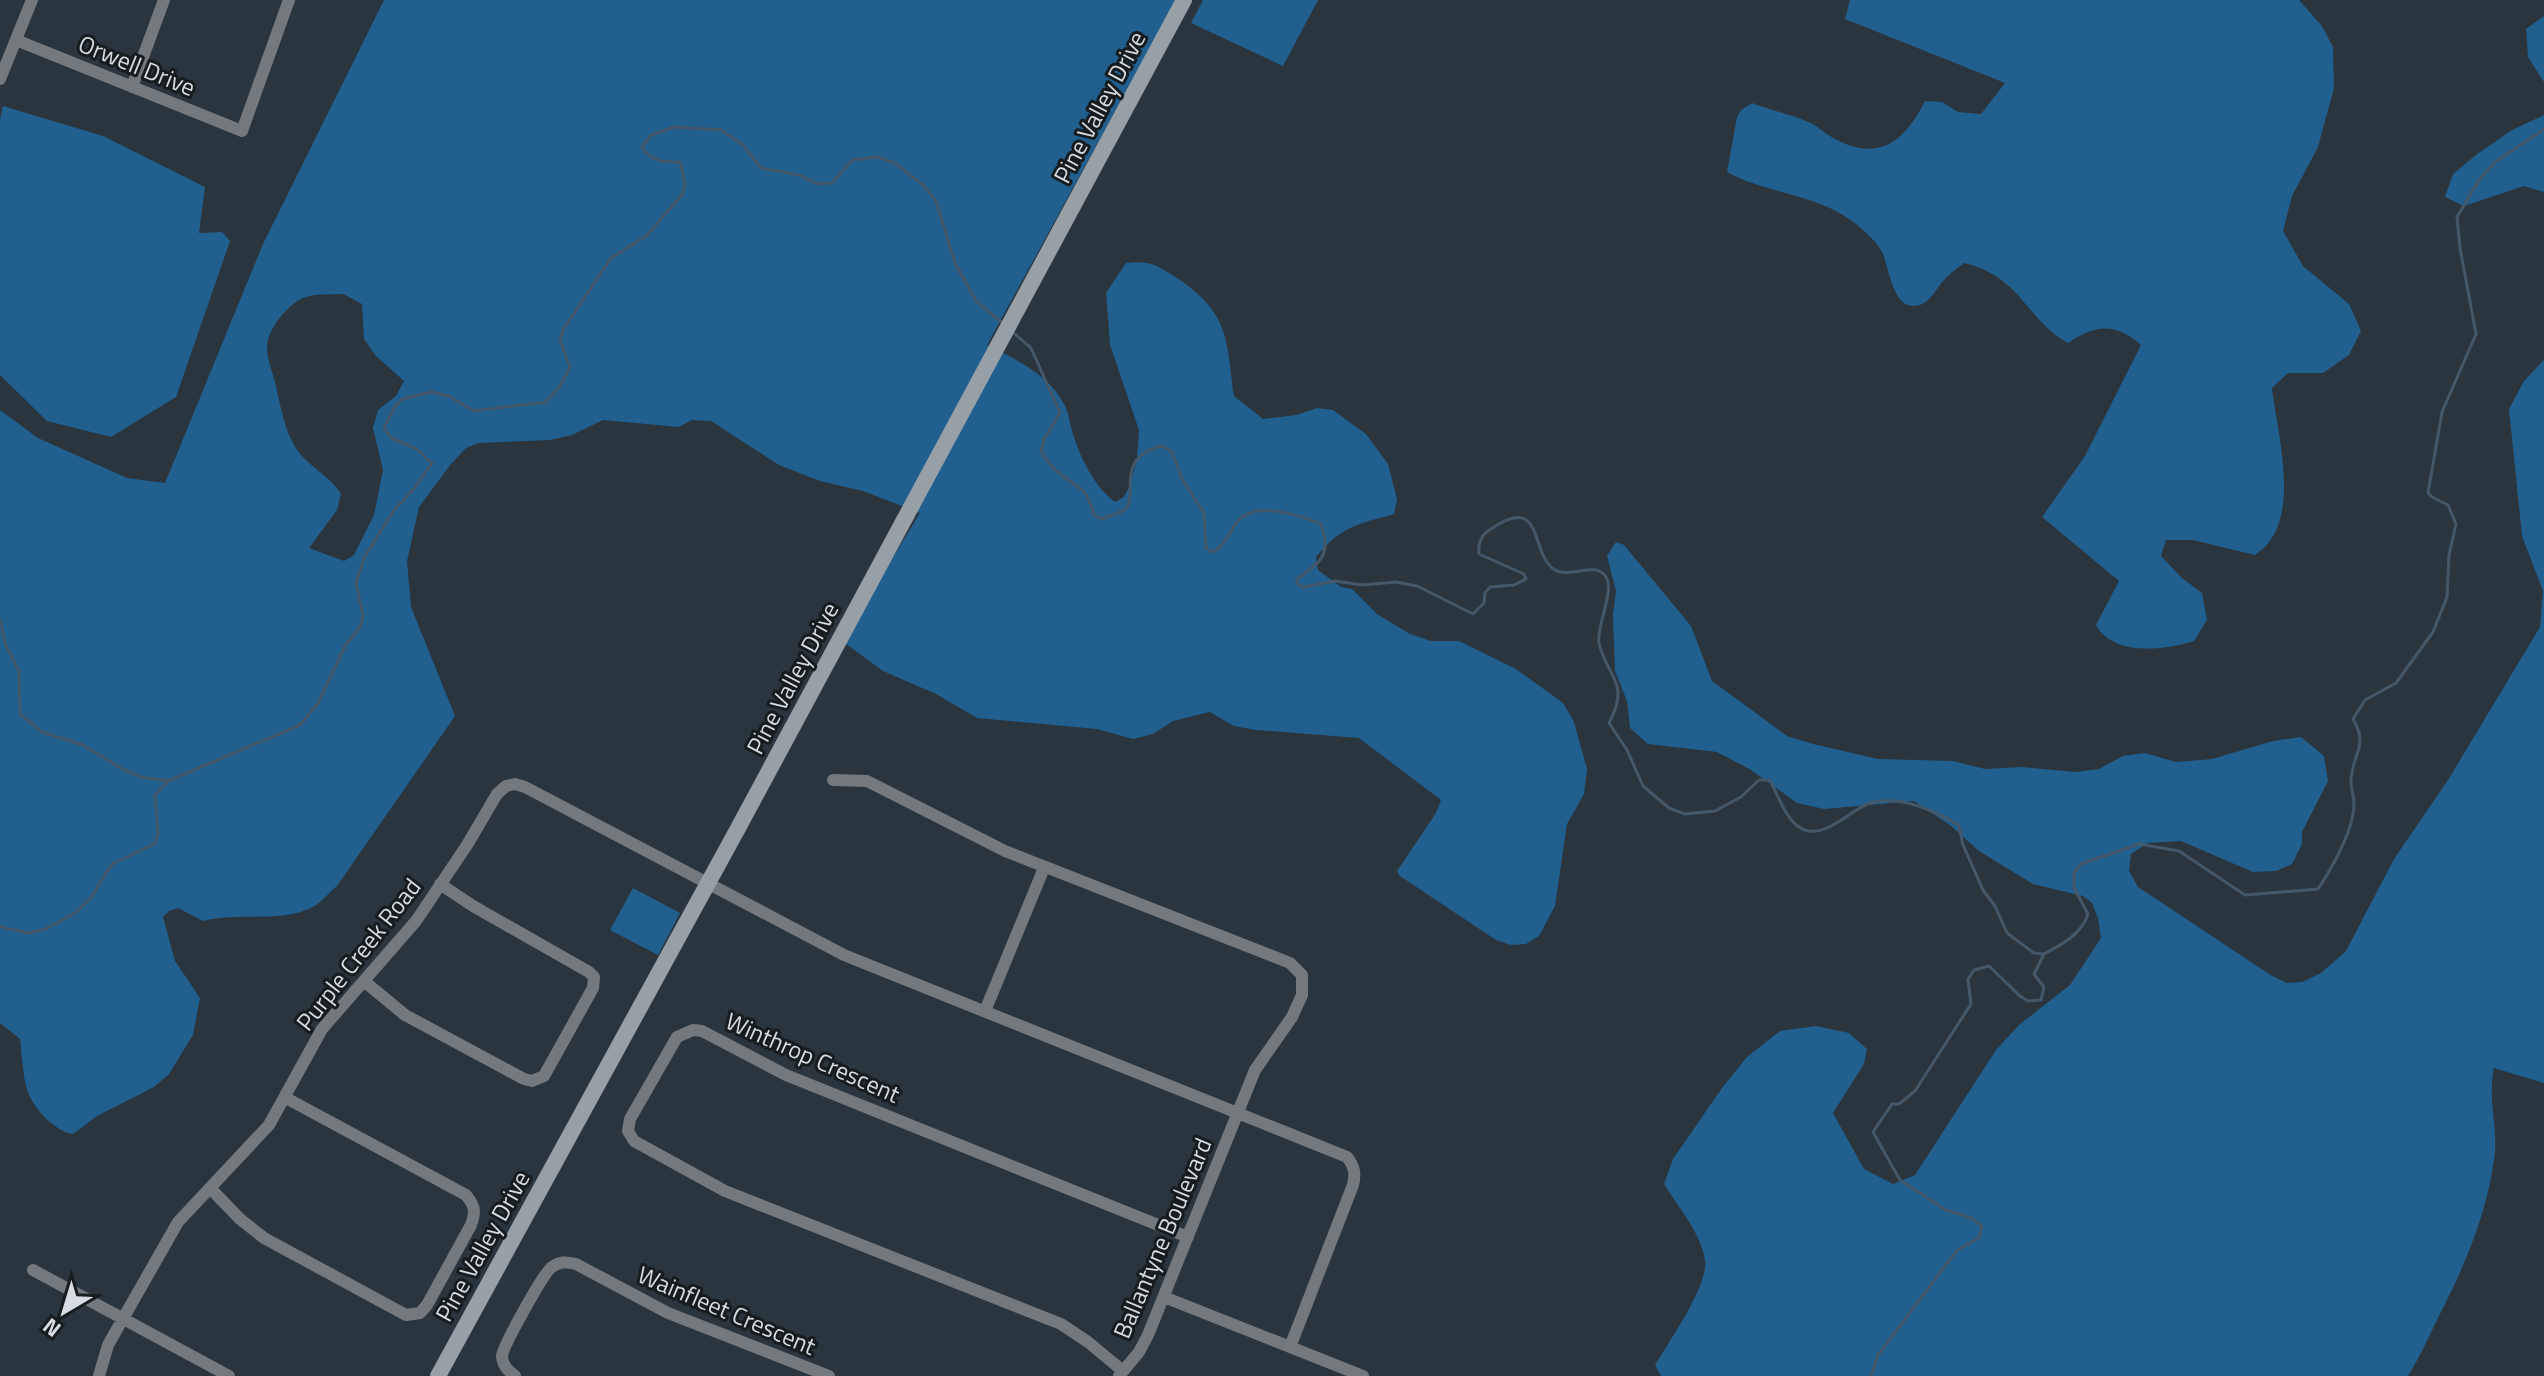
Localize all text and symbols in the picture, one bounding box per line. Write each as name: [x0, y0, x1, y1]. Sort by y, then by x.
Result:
street label: Orwell Drive: [73, 25, 201, 105]
street label: Pine Valley Drive: [1044, 25, 1154, 189]
street label: Pine Valley Drive: [737, 596, 847, 760]
street label: Purple Creek Road: [287, 870, 429, 1038]
street label: Winthrop Crescent: [720, 1002, 906, 1112]
street label: Ballantyne Boulevard: [1103, 1132, 1221, 1344]
street label: Pine Valley Drive: [426, 1164, 538, 1328]
street label: Wainfleet Crescent: [632, 1256, 822, 1364]
north arrow: [24, 1272, 104, 1352]
text: N: [35, 1310, 68, 1346]

